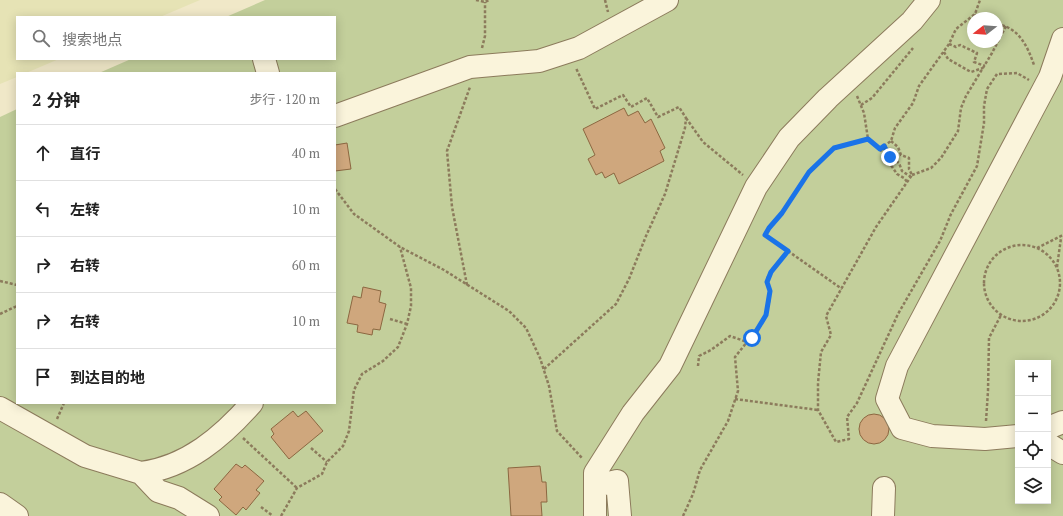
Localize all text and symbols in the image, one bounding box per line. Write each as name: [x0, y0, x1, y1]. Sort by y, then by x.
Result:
north arrow: [967, 12, 1003, 48]
search box: [16, 16, 336, 60]
icon: search: [30, 27, 52, 49]
text: 搜索地点: [62, 29, 122, 49]
text: 2 分钟: [32, 88, 80, 111]
text: 步行 · 120 m: [249, 90, 320, 108]
icon: ahead: [32, 142, 54, 164]
text: 直行: [70, 143, 100, 163]
text: 40 m: [292, 144, 320, 162]
route end: [881, 148, 899, 166]
icon: left: [32, 198, 54, 220]
text: 左转: [70, 199, 100, 219]
text: 10 m: [292, 200, 320, 218]
icon: right: [32, 254, 54, 276]
text: 右转: [70, 255, 100, 275]
text: 60 m: [292, 256, 320, 274]
icon: right: [32, 310, 54, 332]
text: 右转: [70, 311, 100, 331]
text: 10 m: [292, 312, 320, 330]
route start: [743, 329, 761, 347]
map controls: [1015, 360, 1051, 504]
button: +: [1015, 360, 1051, 396]
icon: arrive: [32, 366, 54, 388]
text: 到达目的地: [70, 367, 145, 387]
button: −: [1015, 396, 1051, 432]
button: locate: [1015, 432, 1051, 468]
button: layers: [1015, 468, 1051, 504]

